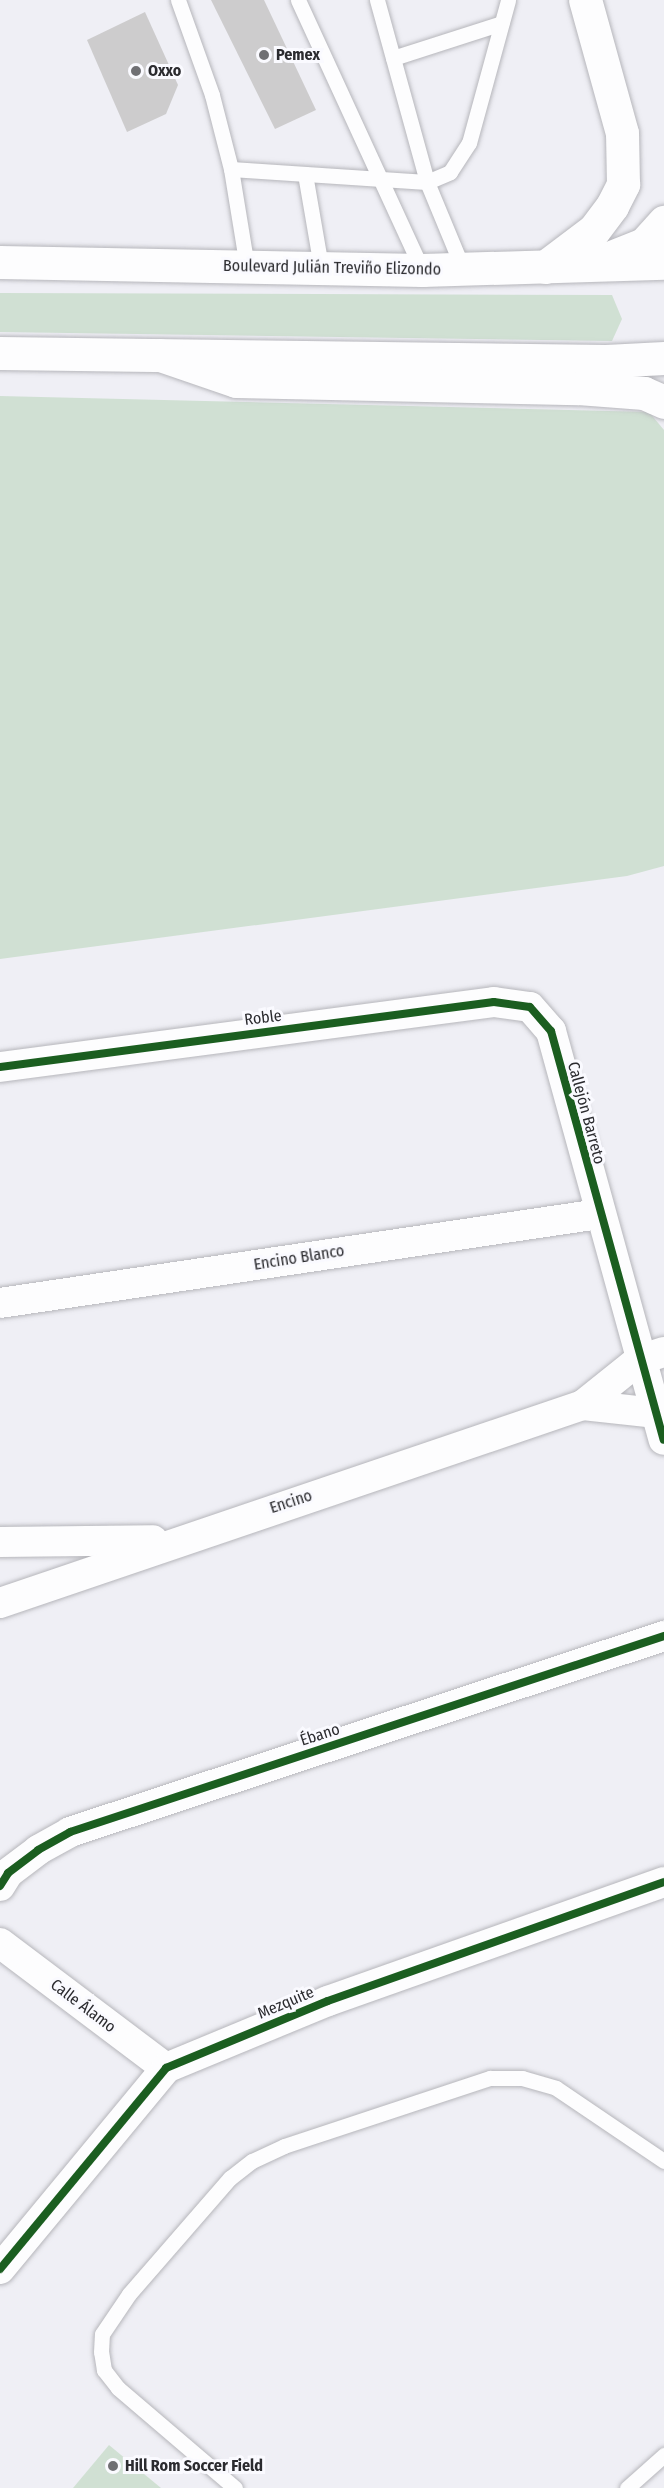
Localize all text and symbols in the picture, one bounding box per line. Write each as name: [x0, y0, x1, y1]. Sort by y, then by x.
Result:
place label: Pemex: [276, 45, 320, 65]
marker: Pemex: [257, 48, 271, 62]
place label: Oxxo: [148, 61, 181, 81]
marker: Oxxo: [129, 64, 143, 78]
street label: Boulevard Julián Treviño Elizondo: [223, 256, 441, 280]
street label: Roble: [243, 1006, 283, 1030]
street label: Callejón Barreto: [563, 1060, 609, 1166]
street label: Encino Blanco: [252, 1241, 346, 1275]
street label: Encino: [267, 1486, 315, 1518]
street label: Ébano: [298, 1720, 342, 1750]
street label: Calle Álamo: [47, 1975, 119, 2037]
street label: Mezquite: [255, 1983, 317, 2023]
place label: Hill Rom Soccer Field: [125, 2456, 263, 2476]
marker: Hill Rom Soccer Field: [106, 2459, 120, 2473]

